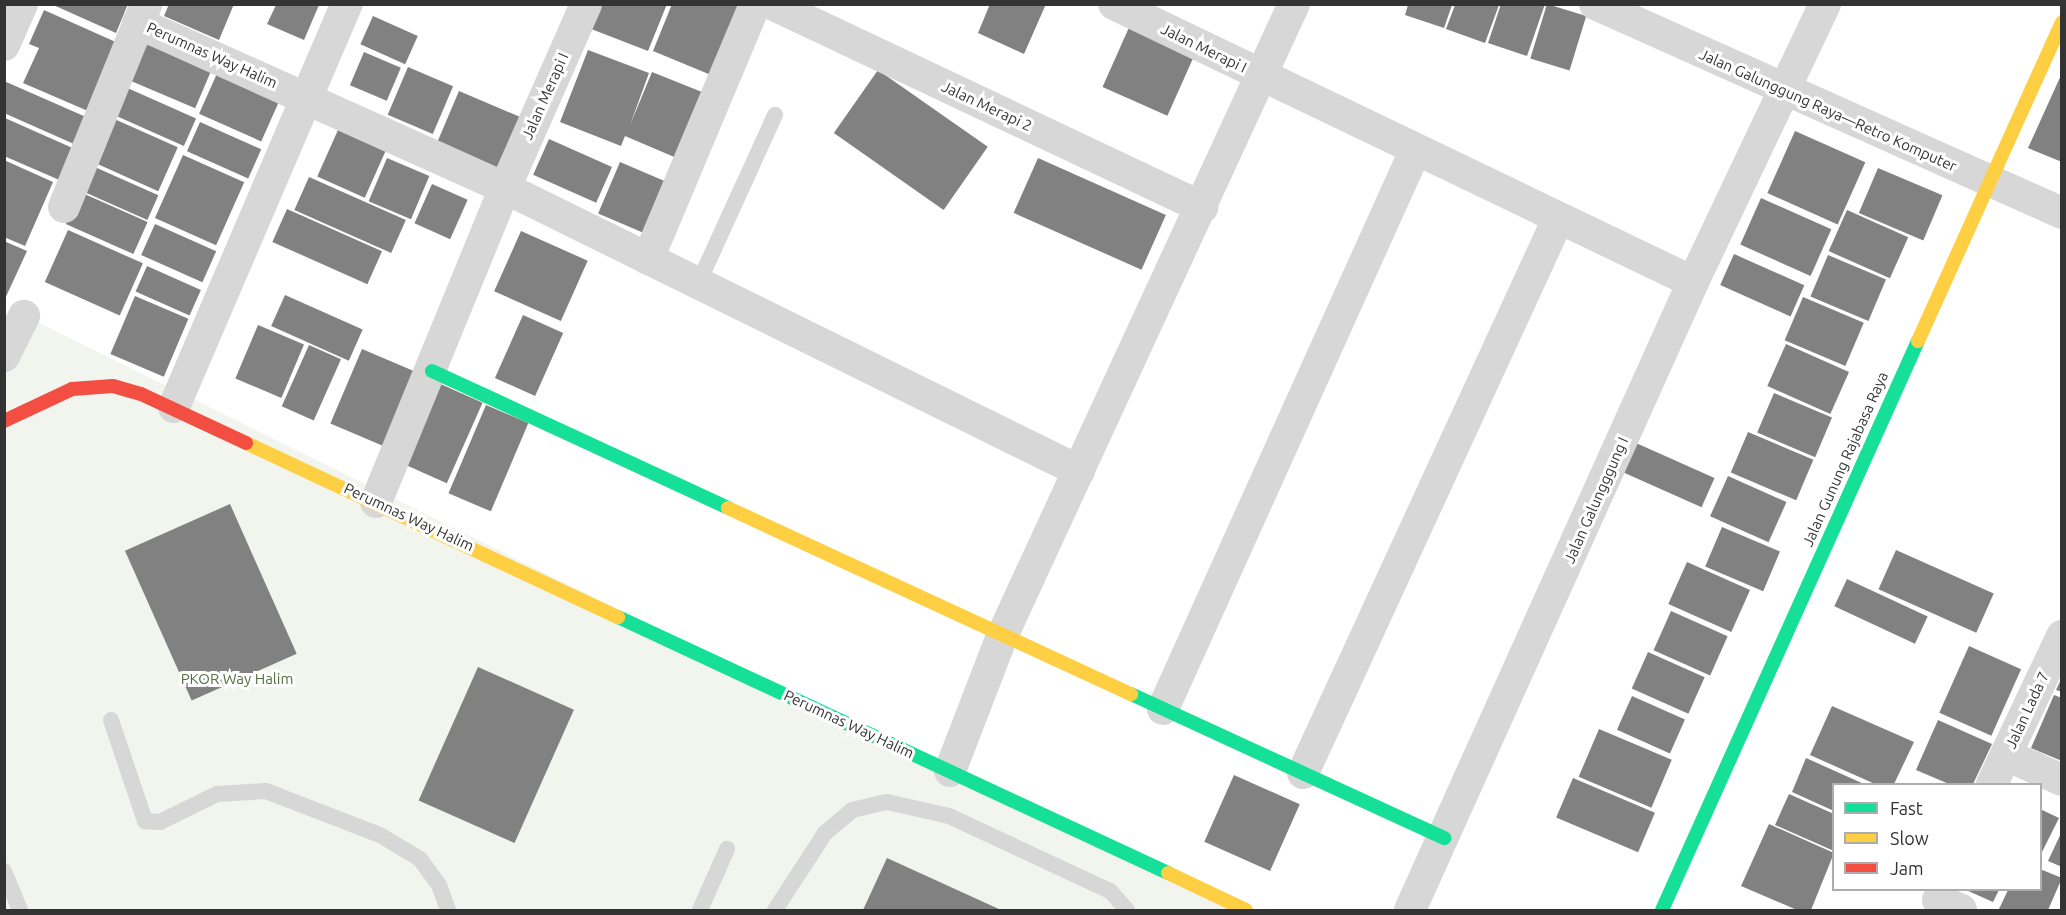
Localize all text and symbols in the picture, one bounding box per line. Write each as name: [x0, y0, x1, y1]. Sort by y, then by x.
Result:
street label: Perumnas Way Halim: [144, 18, 280, 92]
street label: Jalan Merapi I: [1158, 19, 1250, 77]
street label: Jalan Galunggung Raya—Retro Komputer: [1696, 45, 1960, 175]
street label: Jalan Merapi I: [518, 50, 572, 142]
street label: Jalan Merapi 2: [939, 77, 1035, 135]
street label: Jalan Gunung Rajabasa Raya: [1798, 369, 1892, 549]
street label: Jalan Galungggung I: [1560, 434, 1632, 566]
street label: Perumnas Way Halim: [341, 479, 477, 555]
street label: Jalan Lada 7: [2001, 669, 2053, 751]
park label: PKOR Way Halim: [181, 670, 293, 688]
street label: Perumnas Way Halim: [781, 686, 917, 762]
legend: [1832, 783, 2042, 891]
text: Fast: [1890, 798, 1923, 818]
text: Slow: [1890, 828, 1929, 848]
text: Jam: [1890, 858, 1924, 878]

